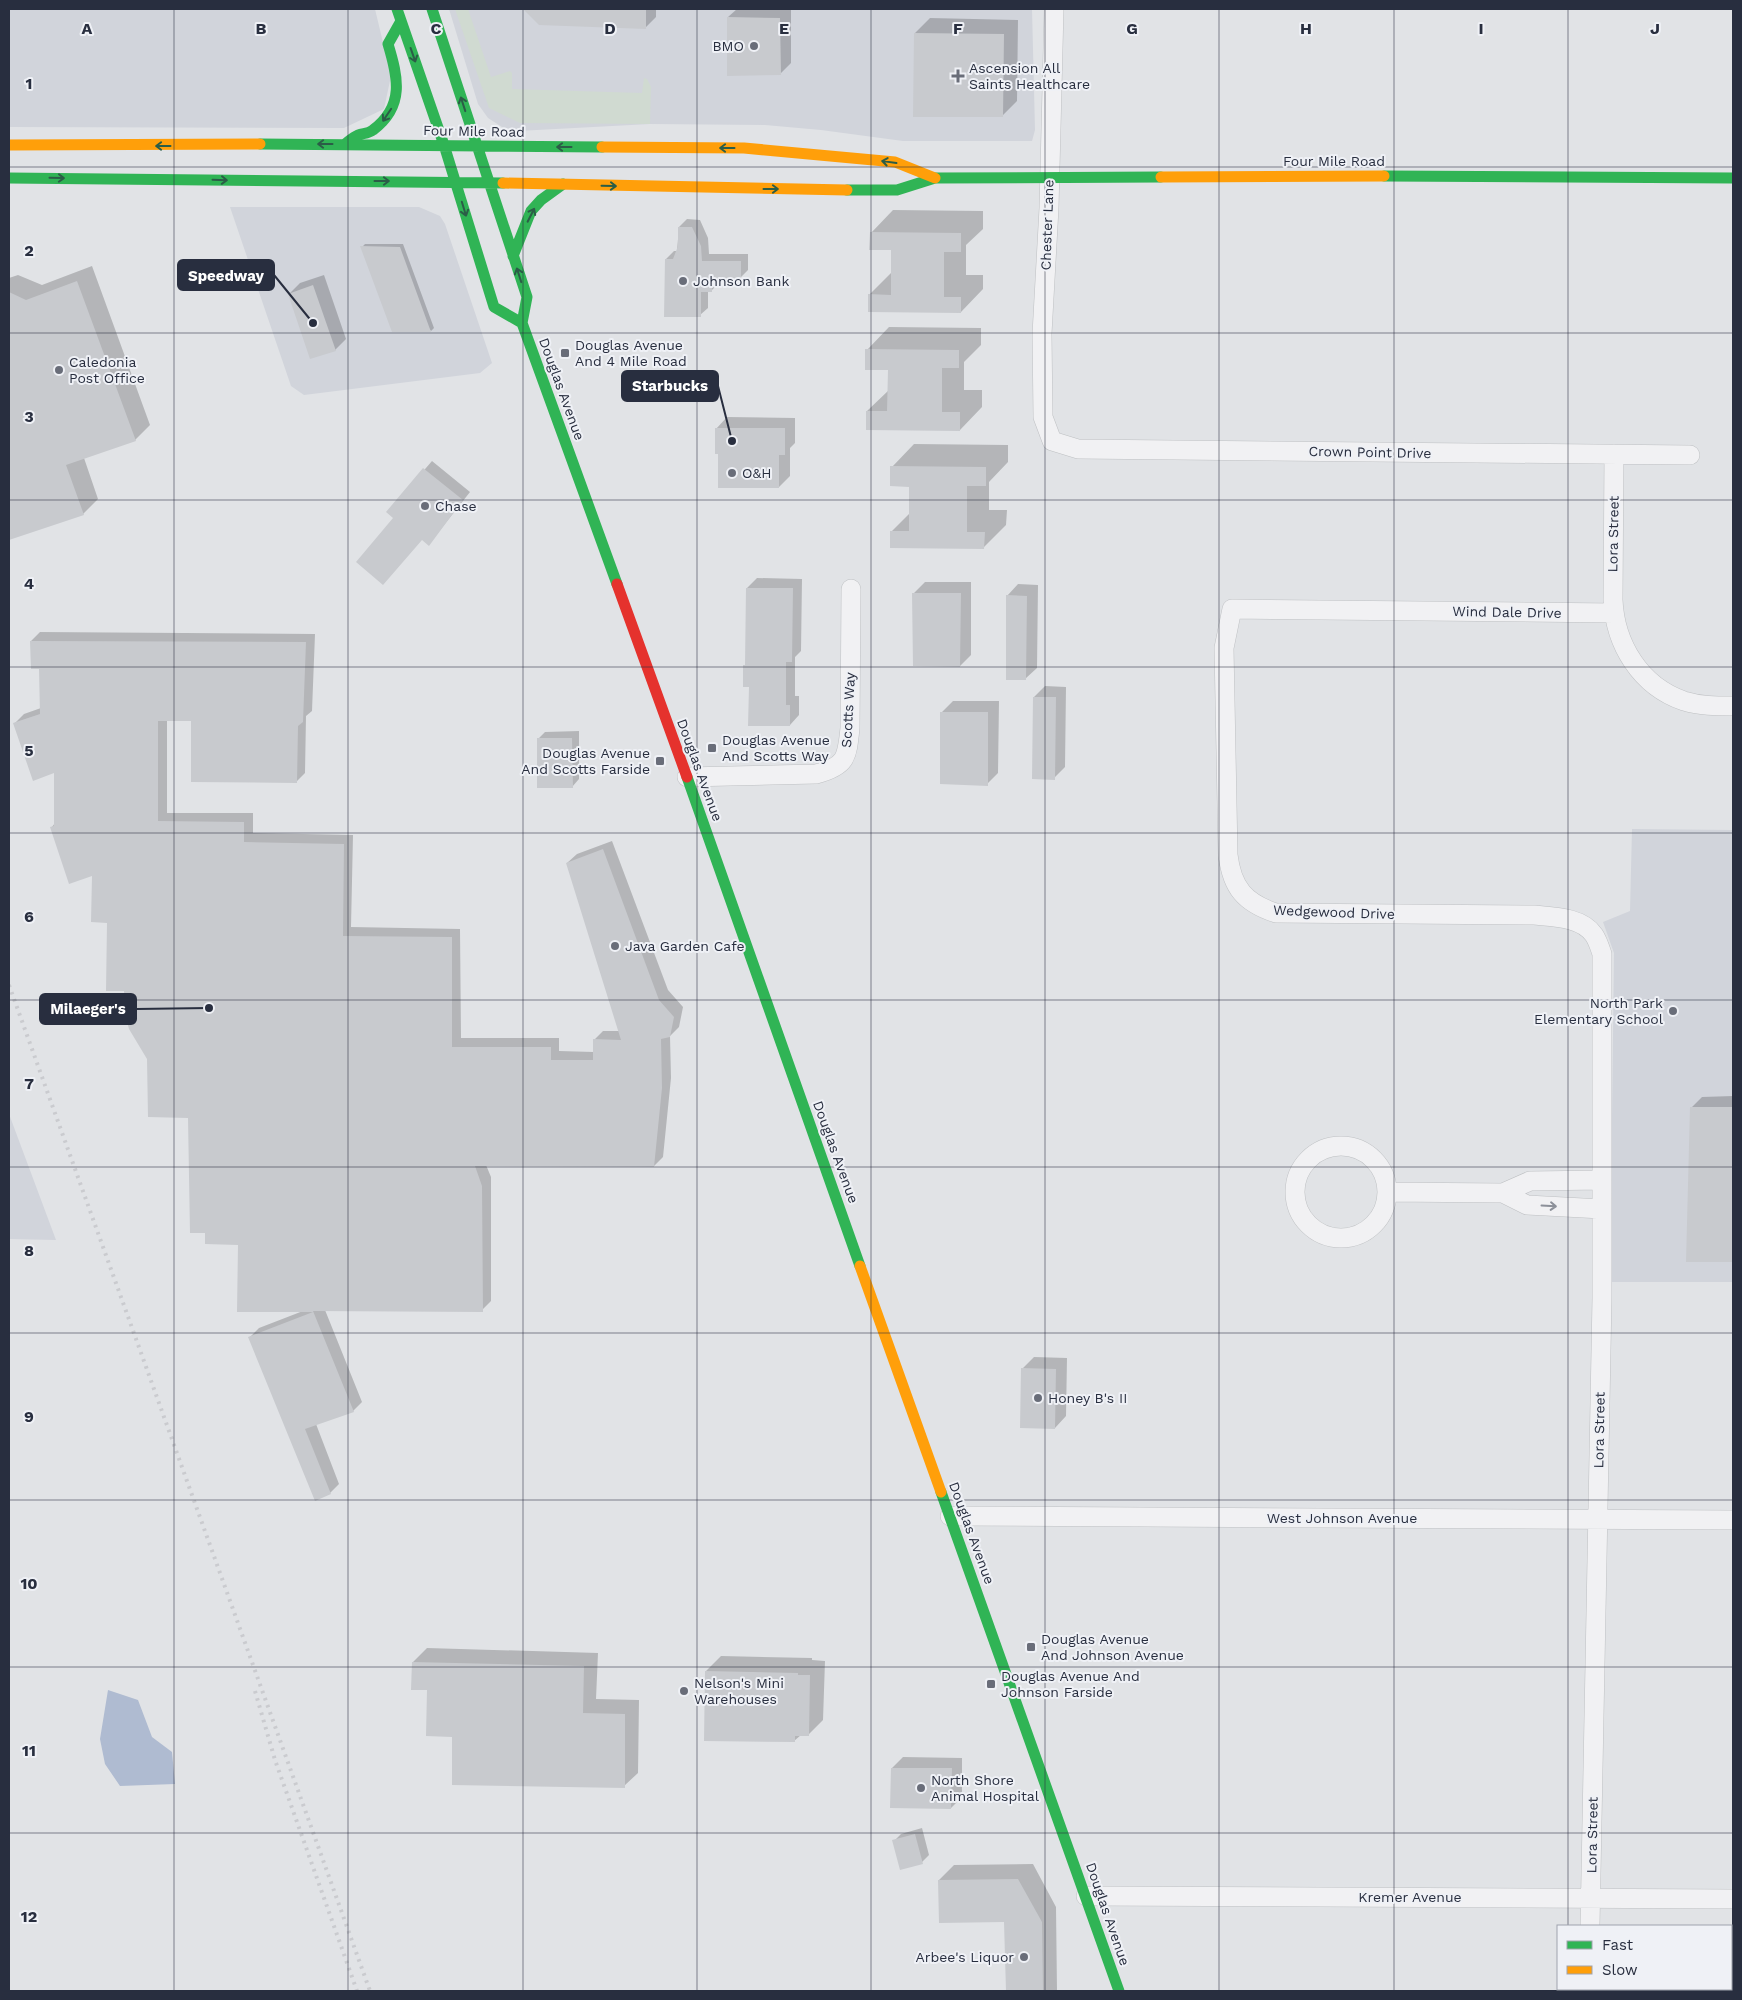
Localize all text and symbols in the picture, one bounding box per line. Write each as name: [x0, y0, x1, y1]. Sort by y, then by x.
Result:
text: A: [82, 19, 93, 38]
text: B: [256, 19, 267, 38]
text: C: [431, 19, 442, 38]
text: D: [604, 19, 616, 38]
text: E: [779, 19, 789, 38]
text: F: [953, 19, 963, 38]
text: G: [1126, 19, 1138, 38]
text: H: [1300, 19, 1312, 38]
text: I: [1478, 19, 1484, 38]
text: J: [1650, 19, 1660, 38]
place label: BMO: [712, 38, 744, 54]
marker: BMO: [748, 40, 760, 52]
one-way arrow: [409, 47, 418, 62]
place label: Ascension All Saints Healthcare: [969, 60, 1090, 92]
marker: Ascension All Saints Healthcare: [951, 69, 965, 83]
text: 1: [26, 74, 32, 93]
one-way arrow: [458, 97, 467, 113]
one-way arrow: [382, 108, 392, 122]
street label: Four Mile Road: [423, 122, 525, 140]
one-way arrow: [317, 139, 334, 149]
one-way arrow: [155, 141, 171, 151]
one-way arrow: [557, 142, 573, 152]
one-way arrow: [719, 143, 736, 153]
street label: Four Mile Road: [1283, 153, 1385, 169]
one-way arrow: [881, 157, 897, 167]
one-way arrow: [49, 173, 65, 183]
one-way arrow: [212, 175, 228, 184]
one-way arrow: [374, 176, 390, 186]
street label: Chester Lane: [1037, 179, 1057, 271]
one-way arrow: [601, 181, 617, 190]
one-way arrow: [762, 184, 779, 194]
one-way arrow: [459, 201, 469, 217]
one-way arrow: [526, 207, 536, 222]
text: 2: [24, 241, 34, 260]
callout: Speedway: [178, 260, 274, 290]
text: Speedway: [188, 267, 264, 285]
one-way arrow: [514, 268, 524, 284]
place label: Johnson Bank: [693, 273, 789, 289]
marker: Johnson Bank: [677, 275, 689, 287]
street label: Douglas Avenue: [536, 336, 588, 442]
place label: Douglas Avenue And 4 Mile Road: [575, 337, 687, 369]
marker: Douglas Avenue And 4 Mile Road: [559, 347, 571, 359]
place label: Caledonia Post Office: [69, 354, 145, 386]
marker: Caledonia Post Office: [53, 364, 65, 376]
callout: Starbucks: [622, 371, 718, 401]
text: Starbucks: [632, 377, 708, 395]
text: 3: [24, 407, 34, 426]
street label: Crown Point Drive: [1308, 443, 1432, 461]
place label: O&H: [742, 465, 771, 481]
marker: O&H: [726, 467, 738, 479]
street label: Lora Street: [1604, 495, 1622, 572]
place label: Chase: [435, 498, 477, 514]
marker: Chase: [419, 500, 431, 512]
text: 4: [24, 574, 34, 593]
street label: Wind Dale Drive: [1452, 603, 1562, 621]
street label: Scotts Way: [838, 671, 858, 748]
street label: Douglas Avenue: [674, 717, 726, 823]
place label: Douglas Avenue And Scotts Way: [722, 732, 830, 764]
text: 5: [24, 741, 34, 760]
marker: Douglas Avenue And Scotts Way: [706, 742, 718, 754]
place label: Douglas Avenue And Scotts Farside: [521, 745, 650, 777]
marker: Douglas Avenue And Scotts Farside: [654, 755, 666, 767]
street label: Wedgewood Drive: [1273, 902, 1395, 922]
text: 6: [24, 907, 34, 926]
place label: Java Garden Cafe: [625, 938, 745, 954]
marker: Java Garden Cafe: [609, 940, 621, 952]
callout: Milaeger's: [40, 994, 136, 1024]
place label: North Park Elementary School: [1534, 995, 1664, 1027]
text: Milaeger's: [50, 1000, 126, 1018]
marker: North Park Elementary School: [1667, 1005, 1679, 1017]
text: 7: [24, 1074, 34, 1093]
street label: Douglas Avenue: [810, 1099, 862, 1205]
one-way arrow: [1540, 1201, 1556, 1211]
text: 8: [24, 1241, 34, 1260]
place label: Honey B's II: [1048, 1390, 1127, 1406]
street label: Lora Street: [1590, 1391, 1608, 1468]
marker: Honey B's II: [1032, 1392, 1044, 1404]
text: 9: [24, 1407, 34, 1426]
street label: Douglas Avenue: [946, 1480, 998, 1586]
street label: West Johnson Avenue: [1267, 1510, 1417, 1526]
text: 10: [20, 1574, 38, 1593]
place label: Douglas Avenue And Johnson Avenue: [1041, 1631, 1184, 1663]
marker: Douglas Avenue And Johnson Avenue: [1025, 1641, 1037, 1653]
place label: Douglas Avenue And Johnson Farside: [1001, 1668, 1140, 1700]
place label: Nelson's Mini Warehouses: [694, 1675, 784, 1707]
marker: Douglas Avenue And Johnson Farside: [985, 1678, 997, 1690]
marker: Nelson's Mini Warehouses: [678, 1685, 690, 1697]
text: 11: [22, 1741, 36, 1760]
place label: North Shore Animal Hospital: [931, 1772, 1040, 1804]
marker: North Shore Animal Hospital: [915, 1782, 927, 1794]
street label: Lora Street: [1583, 1796, 1601, 1873]
street label: Douglas Avenue: [1083, 1860, 1133, 1968]
street label: Kremer Avenue: [1358, 1889, 1462, 1905]
text: 12: [21, 1907, 37, 1926]
legend: [1557, 1925, 1732, 1990]
text: Fast: [1602, 1936, 1634, 1954]
place label: Arbee's Liquor: [915, 1949, 1014, 1965]
marker: Arbee's Liquor: [1018, 1951, 1030, 1963]
text: Slow: [1602, 1961, 1638, 1979]

